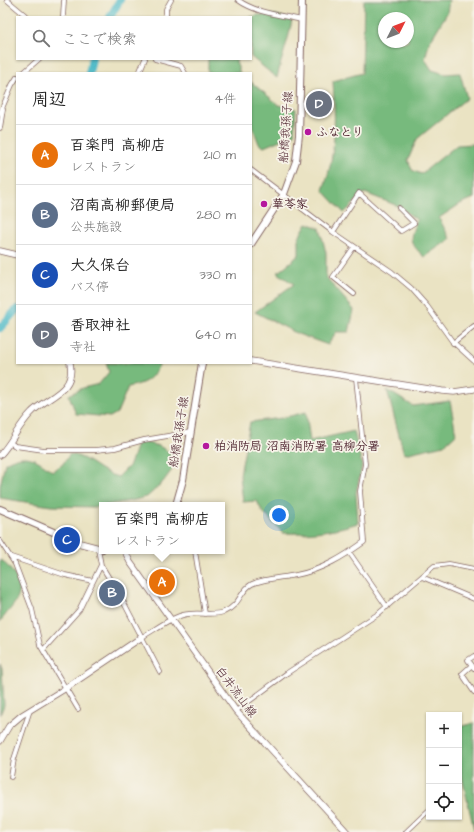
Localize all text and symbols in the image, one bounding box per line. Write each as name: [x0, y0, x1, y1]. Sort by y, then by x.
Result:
north arrow: [378, 12, 414, 48]
search box: [16, 16, 252, 60]
icon: search: [30, 27, 52, 49]
text: ここで検索: [62, 29, 137, 50]
text: 周辺: [32, 88, 66, 112]
pin: D: [306, 89, 332, 119]
text: 4件: [214, 90, 236, 108]
street label: 船橋我孫子線: [275, 90, 297, 164]
place label: ふなとり: [316, 124, 364, 141]
marker: ふなとり: [303, 127, 313, 137]
text: 百楽門 高柳店: [70, 135, 166, 156]
text: A: [41, 146, 49, 164]
text: 210 m: [203, 146, 236, 164]
text: レストラン: [70, 158, 136, 176]
text: 沼南高柳郵便局: [70, 195, 175, 216]
place label: 華苓家: [272, 196, 308, 213]
marker: 華苓家: [259, 199, 269, 209]
text: B: [40, 206, 50, 224]
text: 280 m: [197, 206, 236, 224]
text: 公共施設: [70, 218, 122, 236]
text: 大久保台: [70, 255, 130, 276]
text: C: [40, 266, 50, 284]
text: 330 m: [199, 266, 236, 284]
text: バス停: [70, 278, 109, 296]
text: 香取神社: [70, 315, 130, 336]
text: D: [41, 326, 49, 344]
text: 640 m: [195, 326, 236, 344]
text: 寺社: [70, 338, 96, 356]
street label: 船橋我孫子線: [165, 395, 193, 469]
place label: 柏消防局 沼南消防署 高柳分署: [214, 438, 380, 455]
marker: 柏消防局 沼南消防署 高柳分署: [201, 441, 211, 451]
popup: [99, 502, 225, 554]
your location: [269, 505, 289, 525]
text: 百楽門 高柳店: [114, 509, 210, 530]
pin: C: [54, 525, 80, 555]
text: レストラン: [114, 532, 180, 550]
pin: A: [149, 567, 175, 597]
pin: B: [99, 578, 125, 608]
street label: 白井流山線: [211, 663, 261, 721]
map controls: [426, 712, 462, 820]
button: +: [426, 712, 462, 748]
button: −: [426, 748, 462, 784]
button: locate: [426, 784, 462, 820]

